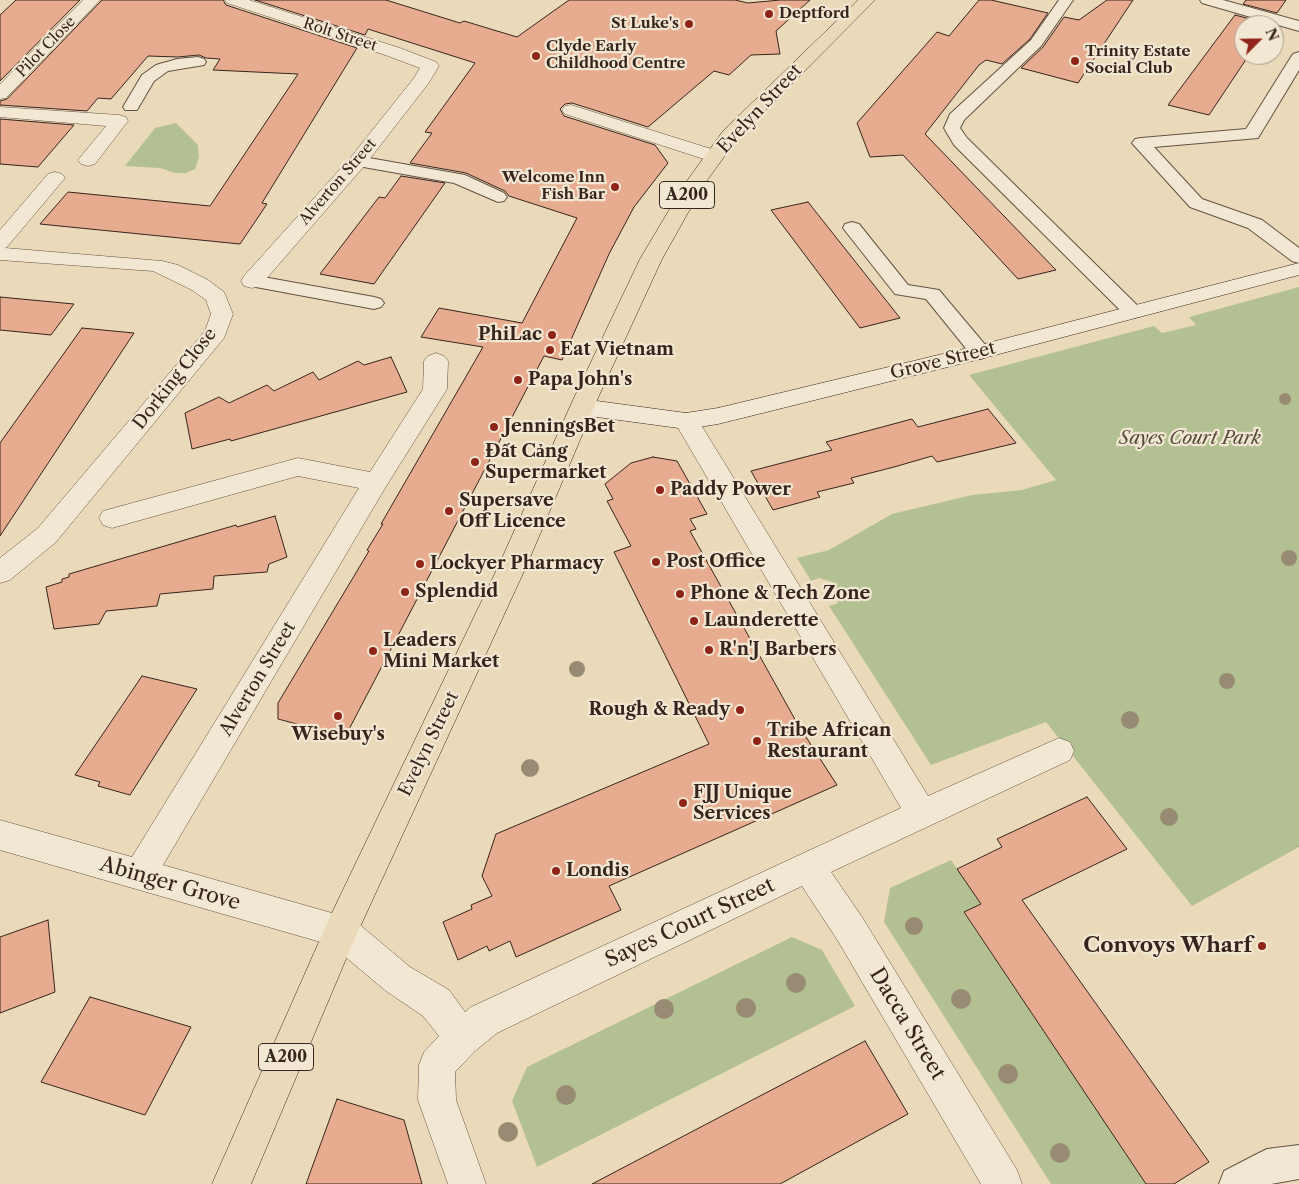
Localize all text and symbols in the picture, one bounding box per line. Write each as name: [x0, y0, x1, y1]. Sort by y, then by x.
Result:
place label: Deptford: [779, 5, 850, 23]
marker: Deptford: [763, 8, 775, 20]
street label: Pilot Close: [13, 13, 79, 81]
street label: Rolt Street: [301, 15, 379, 55]
place label: St Luke's: [611, 15, 679, 33]
north arrow: [1234, 15, 1284, 65]
marker: St Luke's: [683, 18, 695, 30]
text: N: [1261, 25, 1283, 44]
place label: Clyde Early Childhood Centre: [546, 38, 685, 73]
place label: Trinity Estate Social Club: [1085, 43, 1191, 78]
marker: Clyde Early Childhood Centre: [530, 50, 542, 62]
marker: Trinity Estate Social Club: [1069, 55, 1081, 67]
street label: Evelyn Street: [713, 60, 807, 158]
street label: Alverton Street: [296, 135, 380, 229]
place label: Welcome Inn Fish Bar: [502, 169, 605, 204]
marker: Welcome Inn Fish Bar: [609, 181, 621, 193]
road number: A200: [660, 182, 714, 208]
street label: Dorking Close: [129, 324, 221, 434]
place label: PhiLac: [478, 324, 542, 346]
marker: PhiLac: [546, 329, 558, 341]
street label: Grove Street: [888, 338, 998, 384]
place label: Eat Vietnam: [560, 339, 674, 361]
marker: Eat Vietnam: [544, 344, 556, 356]
place label: Papa John's: [528, 369, 632, 391]
marker: Papa John's: [512, 374, 524, 386]
place label: JenningsBet: [504, 416, 615, 438]
marker: JenningsBet: [488, 421, 500, 433]
park label: Sayes Court Park: [1119, 428, 1261, 450]
place label: Đất Cảng Supermarket: [485, 441, 607, 484]
marker: Đất Cảng Supermarket: [469, 456, 481, 468]
place label: Paddy Power: [670, 479, 791, 501]
marker: Paddy Power: [654, 484, 666, 496]
place label: Supersave Off Licence: [459, 490, 566, 532]
marker: Supersave Off Licence: [443, 505, 455, 517]
place label: Post Office: [666, 551, 766, 573]
place label: Lockyer Pharmacy: [430, 553, 604, 575]
marker: Post Office: [650, 556, 662, 568]
marker: Lockyer Pharmacy: [414, 558, 426, 570]
place label: Splendid: [415, 581, 498, 603]
place label: Phone & Tech Zone: [690, 583, 870, 605]
marker: Splendid: [399, 586, 411, 598]
marker: Phone & Tech Zone: [674, 588, 686, 600]
place label: Launderette: [704, 610, 818, 632]
marker: Launderette: [688, 615, 700, 627]
street label: Alverton Street: [215, 618, 301, 740]
place label: Leaders Mini Market: [383, 630, 499, 672]
place label: R'n'J Barbers: [719, 639, 837, 661]
marker: R'n'J Barbers: [703, 644, 715, 656]
marker: Leaders Mini Market: [367, 645, 379, 657]
street label: Evelyn Street: [394, 688, 464, 800]
place label: Rough & Ready: [589, 699, 730, 721]
marker: Rough & Ready: [734, 704, 746, 716]
marker: Wisebuy's: [332, 710, 344, 722]
place label: Tribe African Restaurant: [767, 720, 891, 762]
place label: Wisebuy's: [291, 724, 385, 746]
marker: Tribe African Restaurant: [751, 735, 763, 747]
place label: FJJ Unique Services: [693, 782, 792, 824]
marker: FJJ Unique Services: [677, 797, 689, 809]
street label: Abinger Grove: [97, 852, 243, 916]
place label: Londis: [566, 860, 629, 882]
marker: Londis: [550, 865, 562, 877]
street label: Sayes Court Street: [601, 873, 779, 973]
place label: Convoys Wharf: [1083, 933, 1252, 959]
marker: Convoys Wharf: [1256, 940, 1268, 952]
street label: Dacca Street: [864, 963, 950, 1085]
road number: A200: [258, 1044, 314, 1070]

